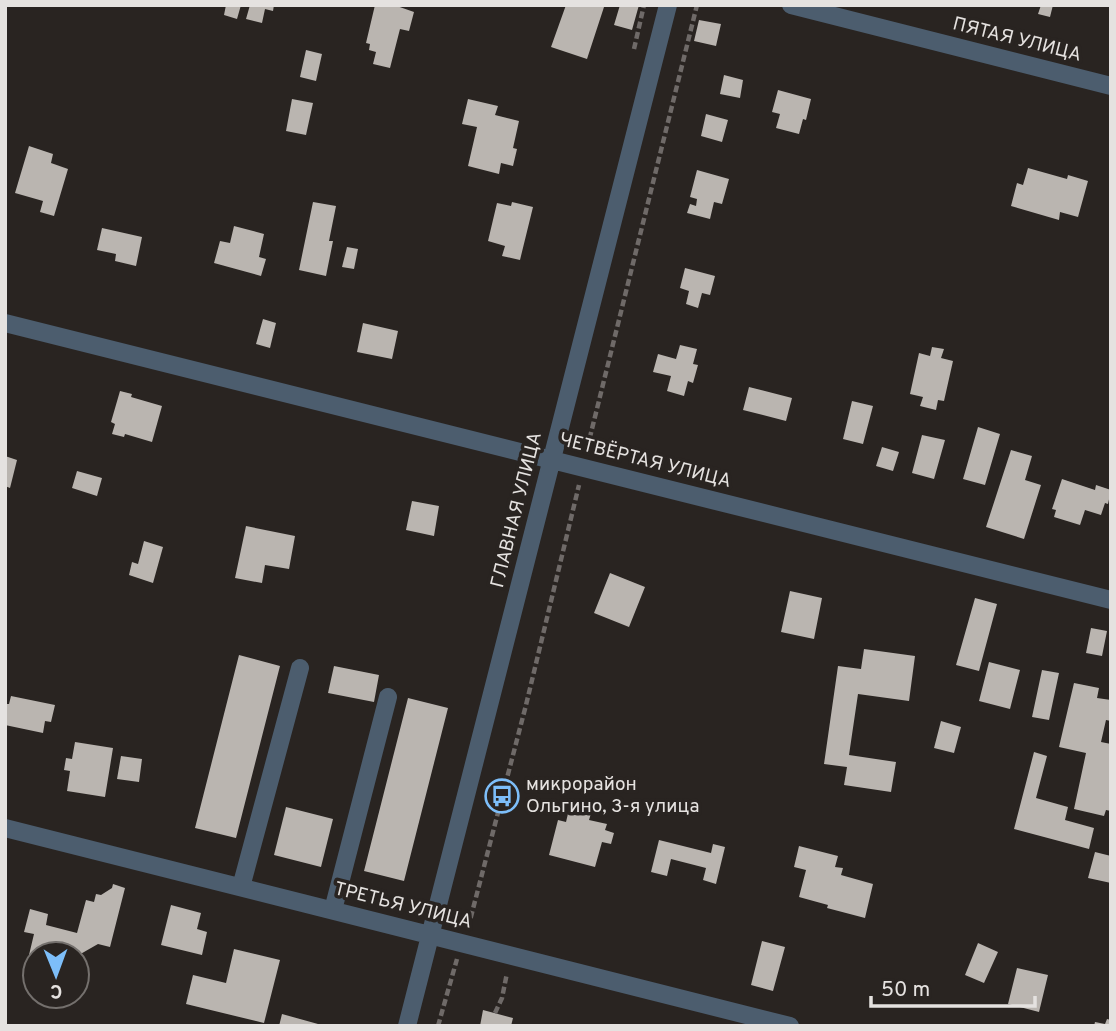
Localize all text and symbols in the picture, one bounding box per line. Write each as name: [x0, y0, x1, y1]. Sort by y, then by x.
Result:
street label: ПЯТАЯ УЛИЦА: [950, 12, 1084, 68]
street label: ЧЕТВЁРТАЯ УЛИЦА: [556, 427, 734, 494]
street label: ГЛАВНАЯ УЛИЦА: [486, 430, 548, 590]
place label: микрорайон Ольгино, 3-я улица: [526, 773, 699, 819]
bus stop icon: микрорайон Ольгино, 3-я улица: [483, 777, 521, 815]
street label: ТРЕТЬЯ УЛИЦА: [332, 877, 474, 935]
north arrow: [21, 940, 91, 1010]
scale bar: [871, 964, 1036, 1008]
text: 50 m: [881, 977, 930, 1004]
text: С: [50, 978, 63, 1002]

